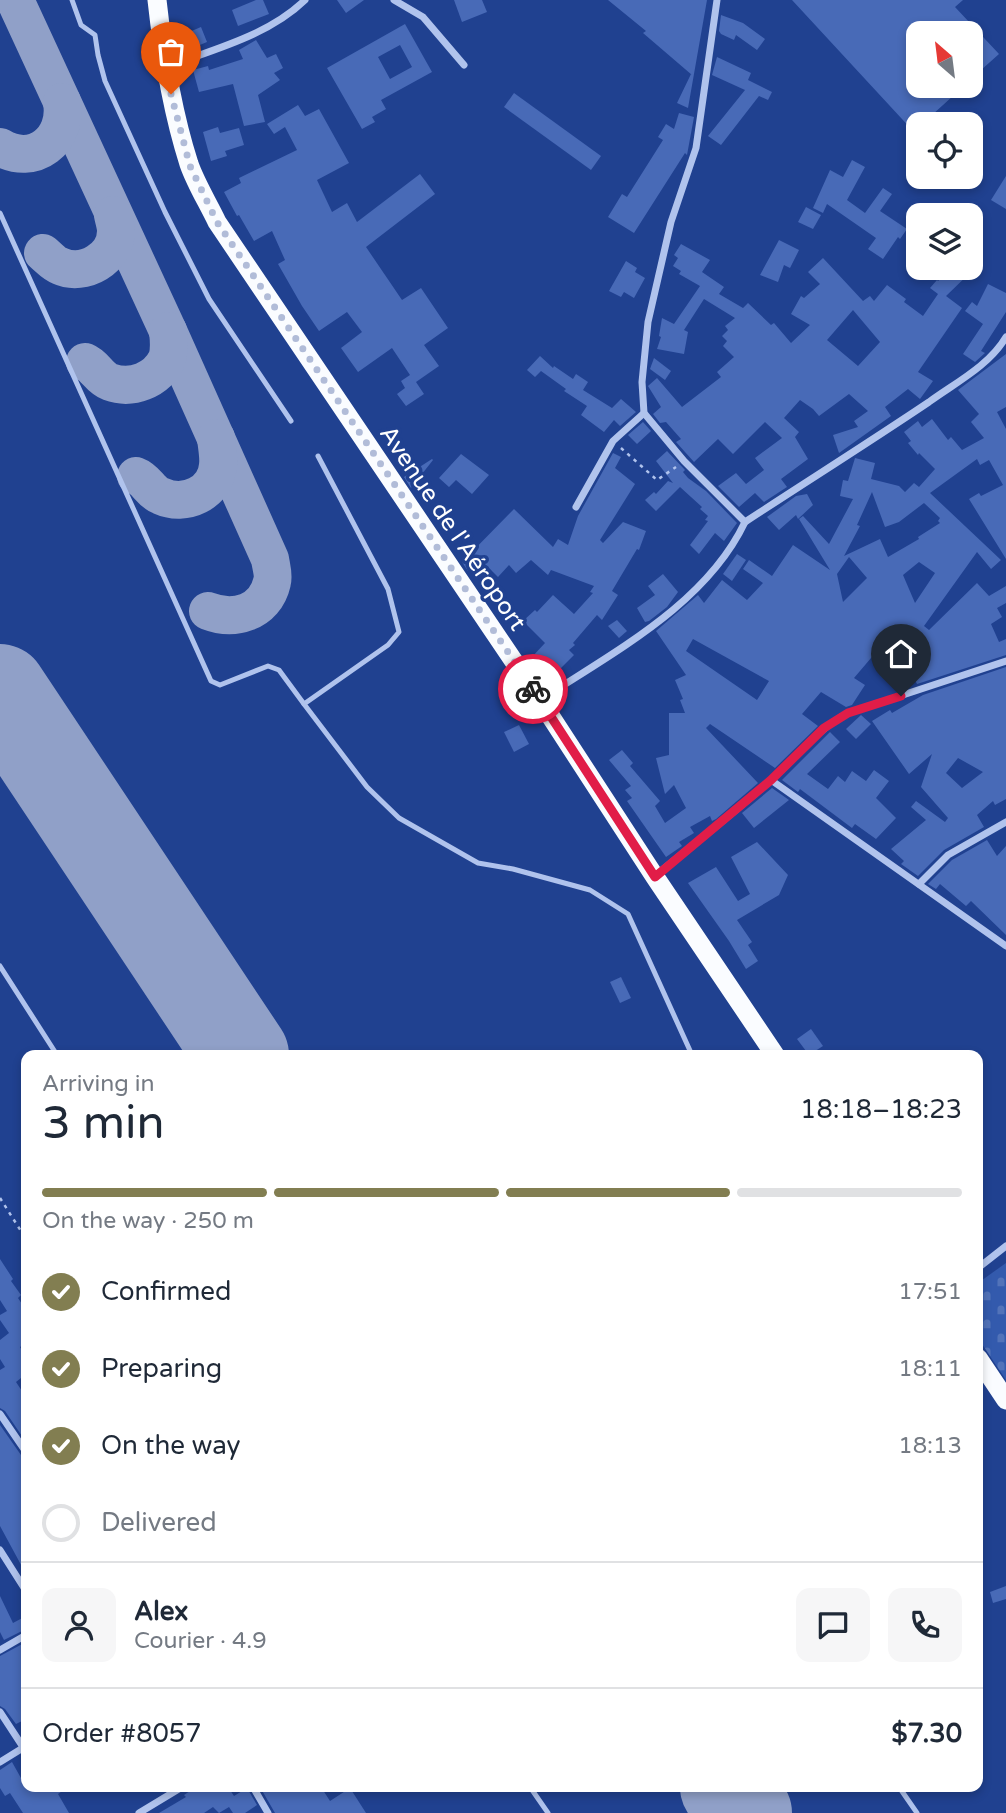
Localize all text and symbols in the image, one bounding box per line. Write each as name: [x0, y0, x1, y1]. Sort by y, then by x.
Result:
north arrow: [906, 21, 984, 98]
map controls: [906, 21, 983, 280]
pin: [141, 22, 201, 94]
icon: bag: [152, 33, 190, 71]
button: locate: [906, 112, 983, 189]
button: layers: [906, 203, 983, 280]
street label: Avenue de l'Aéroport: [373, 420, 532, 636]
pin: [871, 624, 931, 696]
icon: home: [882, 635, 920, 673]
courier: [498, 654, 568, 724]
icon: bike: [514, 670, 552, 708]
text: Arriving in: [42, 1070, 155, 1098]
text: 18:18–18:23: [800, 1094, 962, 1125]
text: 3 min: [42, 1096, 165, 1151]
text: On the way · 250 m: [42, 1207, 254, 1235]
icon: check: [42, 1273, 80, 1311]
text: Confirmed: [101, 1276, 231, 1307]
text: 17:51: [898, 1278, 962, 1306]
icon: check: [42, 1350, 80, 1388]
text: Preparing: [101, 1353, 222, 1384]
text: 18:11: [898, 1355, 962, 1383]
icon: check: [42, 1427, 80, 1465]
text: On the way: [101, 1430, 241, 1461]
text: 18:13: [898, 1432, 962, 1460]
text: Delivered: [101, 1507, 217, 1538]
button: person: [42, 1588, 116, 1662]
button: chat: [796, 1588, 870, 1662]
button: phone: [888, 1588, 962, 1662]
text: Alex: [134, 1596, 188, 1627]
text: Courier · 4.9: [134, 1627, 267, 1655]
text: Order #8057: [42, 1718, 202, 1749]
text: $7.30: [892, 1718, 962, 1749]

